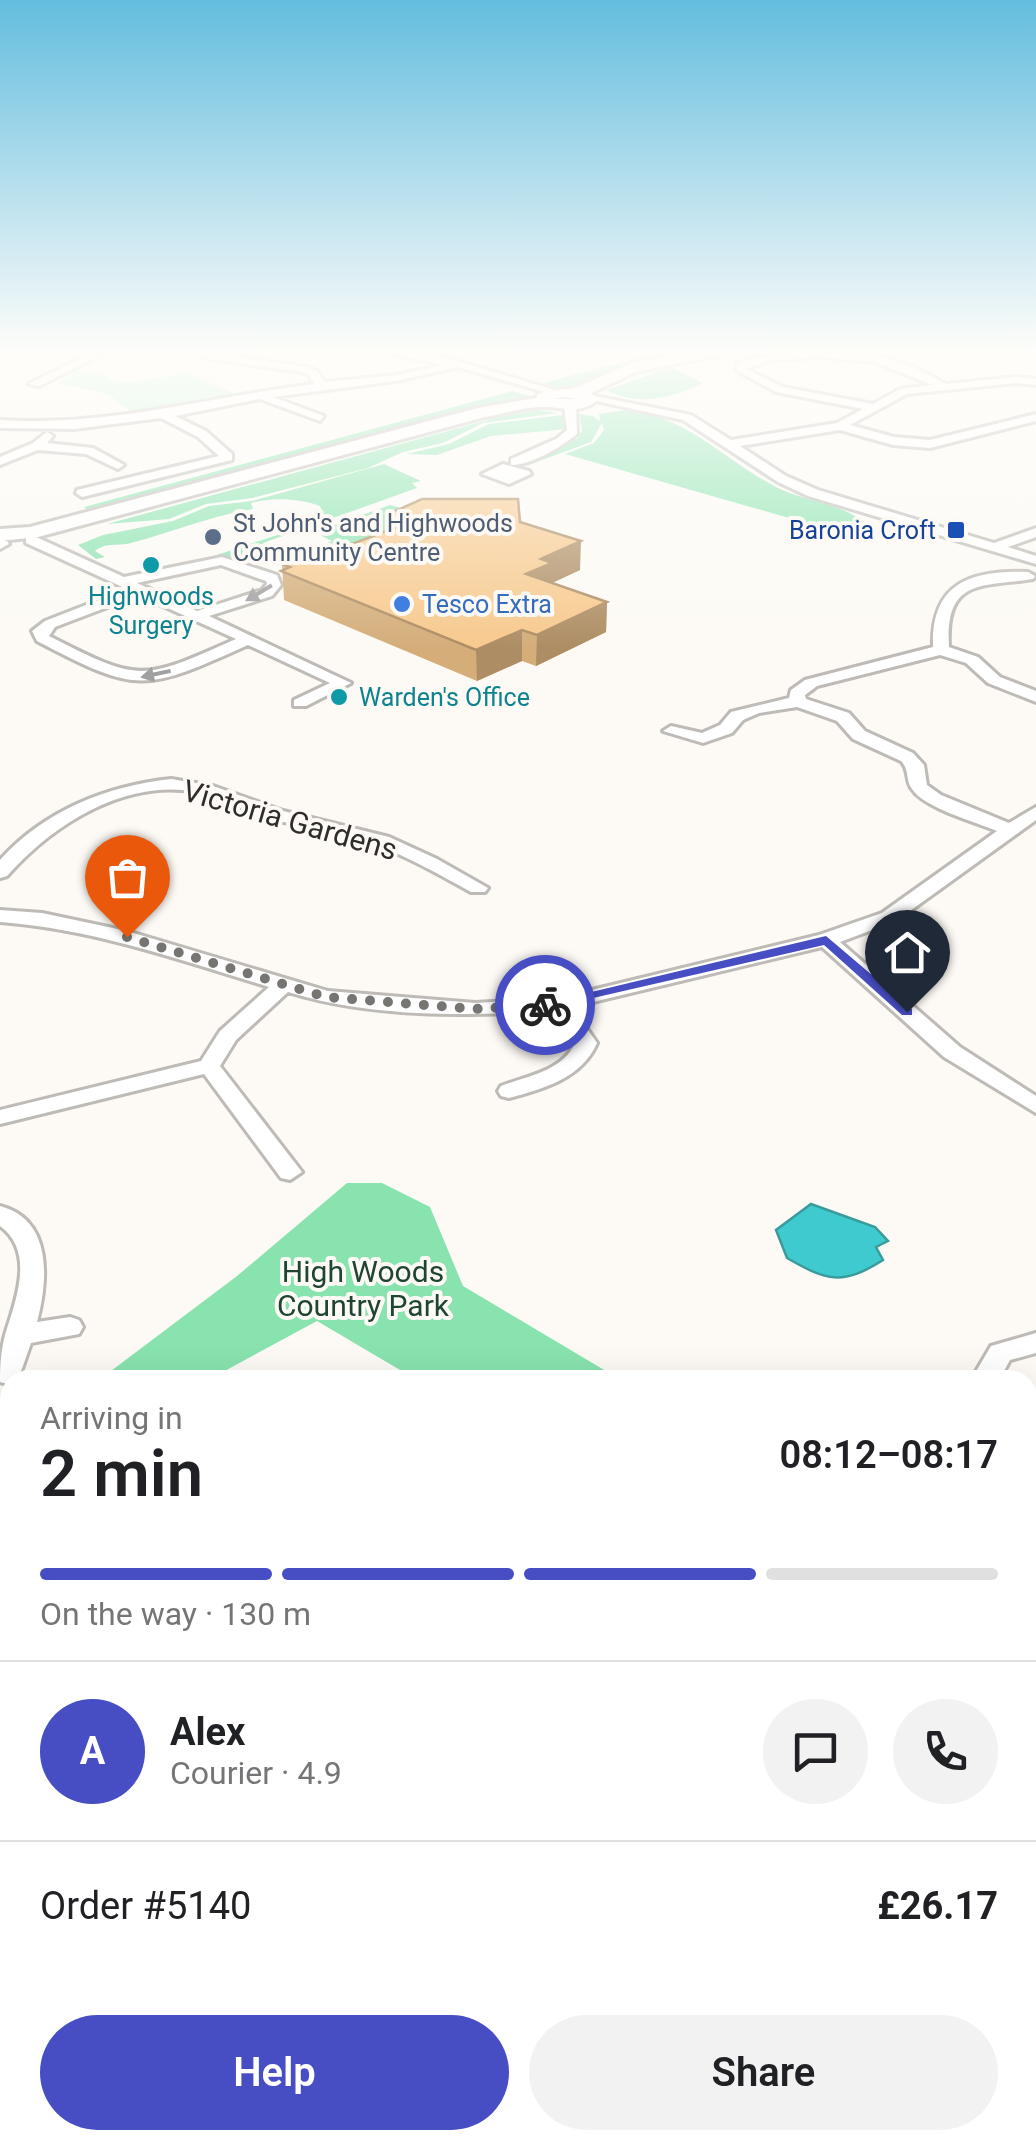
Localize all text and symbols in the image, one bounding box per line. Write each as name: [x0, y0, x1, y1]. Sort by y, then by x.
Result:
place label: St John's and Highwoods Community Centre: [233, 509, 513, 567]
place label: Baronia Croft: [789, 516, 936, 545]
marker: Baronia Croft: [945, 519, 967, 541]
marker: St John's and Highwoods Community Centre: [202, 526, 224, 548]
marker: Highwoods Surgery: [140, 554, 162, 576]
place label: Highwoods Surgery: [88, 582, 214, 640]
one-way arrow: [245, 584, 273, 602]
place label: Tesco Extra: [422, 590, 552, 619]
marker: Tesco Extra: [391, 593, 413, 615]
one-way arrow: [140, 666, 171, 682]
place label: Warden's Office: [359, 683, 530, 712]
marker: Warden's Office: [328, 686, 350, 708]
street label: Victoria Gardens: [179, 773, 401, 867]
pin: [85, 835, 170, 938]
icon: bag: [100, 850, 155, 905]
pin: [865, 910, 950, 1013]
icon: home: [880, 925, 935, 980]
courier: [495, 955, 595, 1055]
icon: bike: [518, 978, 573, 1033]
park label: High Woods Country Park: [277, 1254, 450, 1323]
text: Arriving in: [40, 1399, 183, 1437]
text: 08:12–08:17: [779, 1433, 998, 1477]
text: 2 min: [40, 1436, 203, 1512]
text: On the way · 130 m: [40, 1595, 311, 1633]
button: chat: [763, 1699, 868, 1804]
button: phone: [893, 1699, 998, 1804]
text: Alex: [170, 1710, 245, 1754]
text: A: [80, 1729, 105, 1773]
text: Courier · 4.9: [170, 1754, 342, 1792]
text: Order #5140: [40, 1884, 251, 1928]
text: £26.17: [877, 1884, 998, 1928]
button: Help: [40, 2015, 509, 2130]
button: Share: [529, 2015, 998, 2130]

